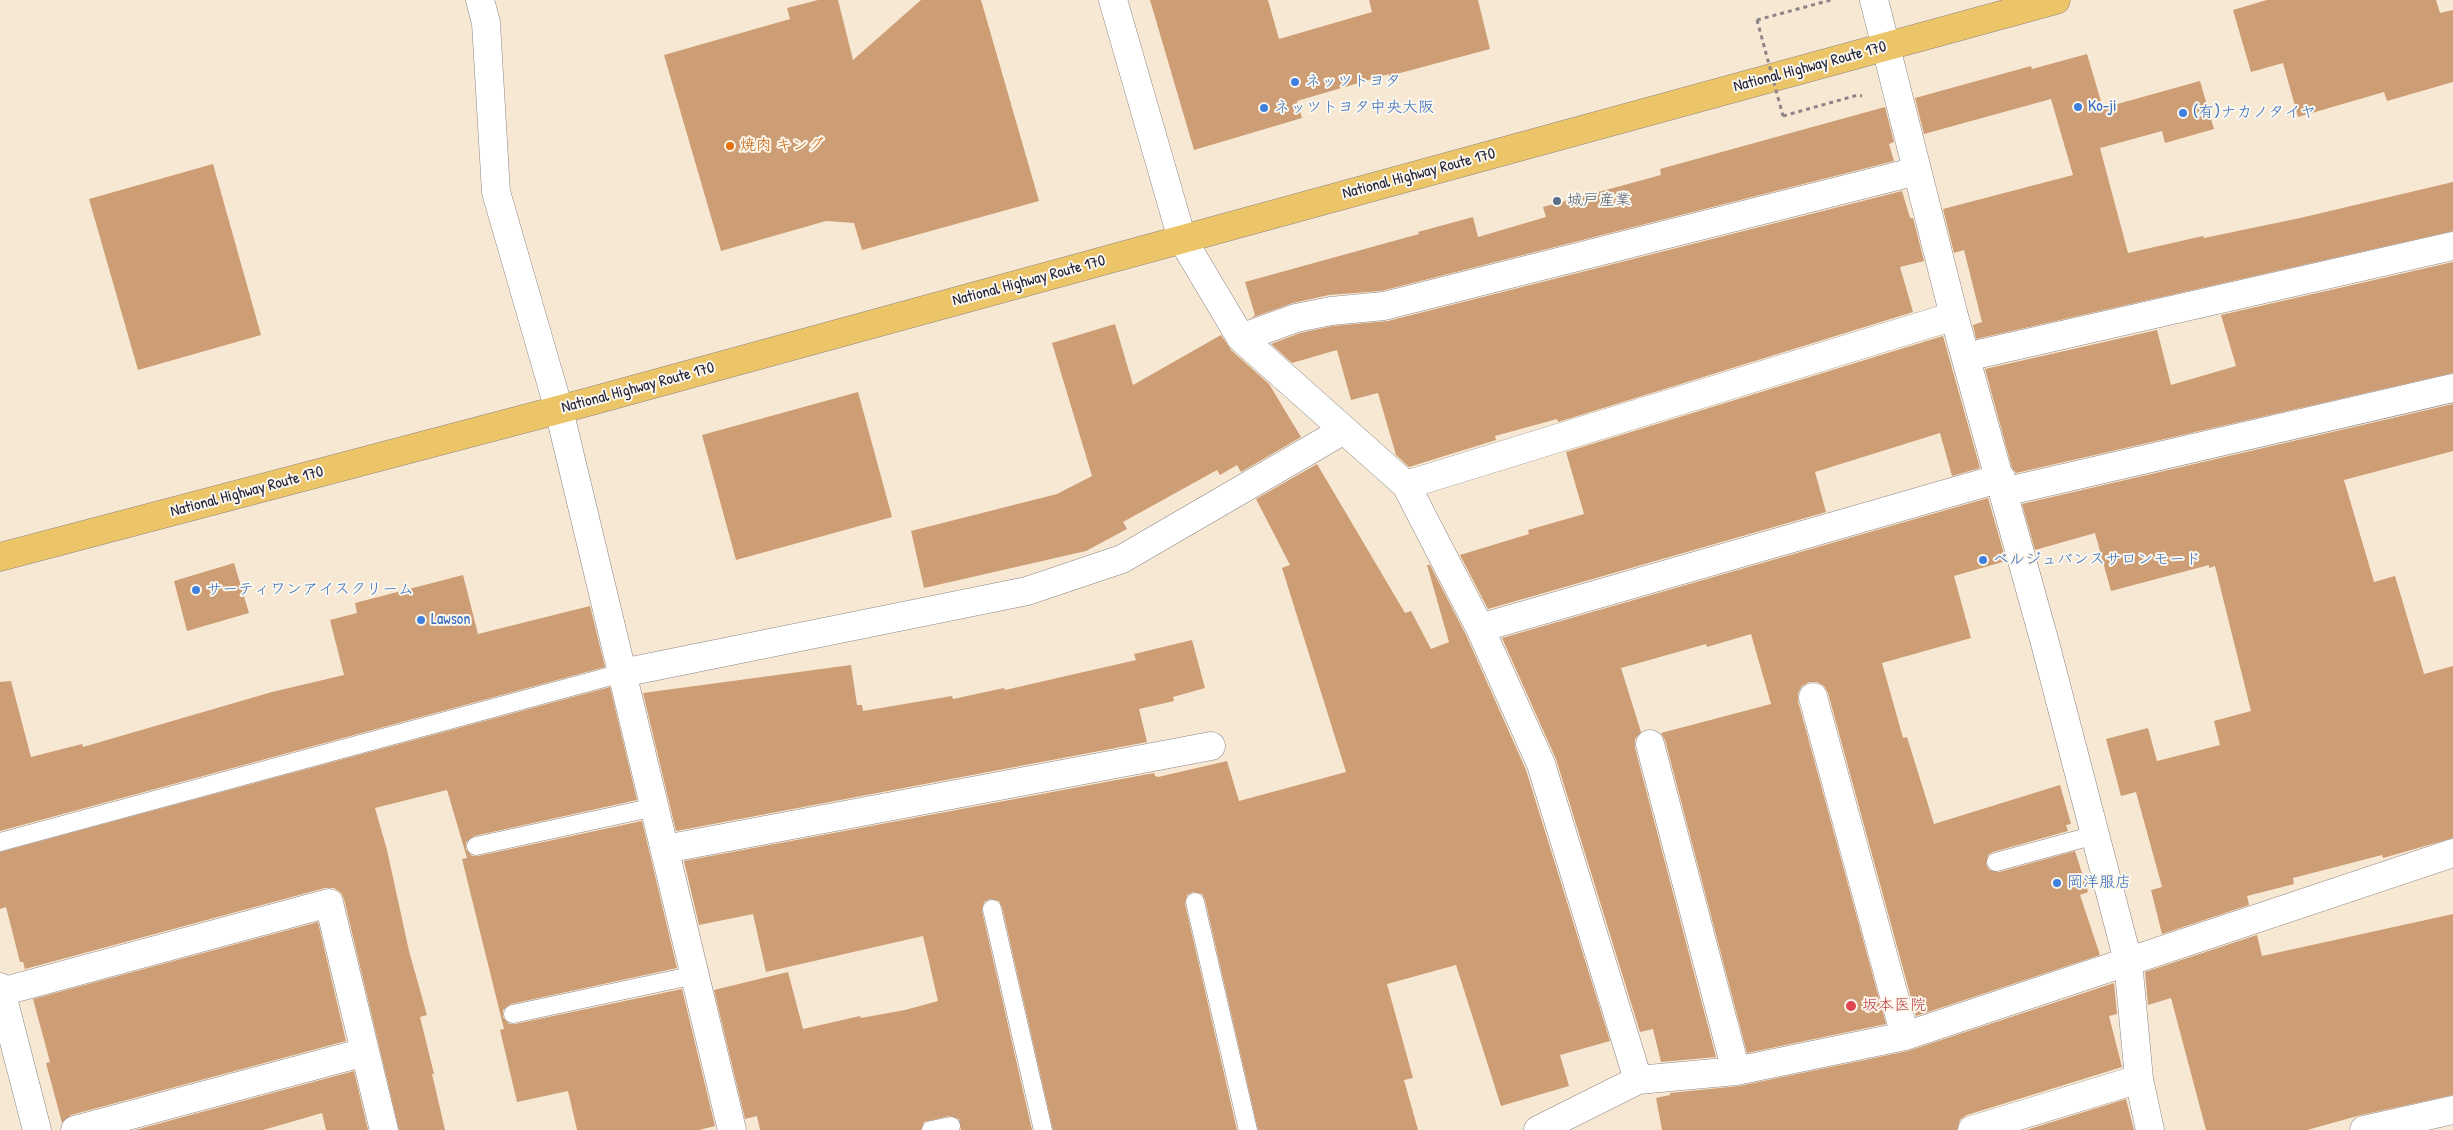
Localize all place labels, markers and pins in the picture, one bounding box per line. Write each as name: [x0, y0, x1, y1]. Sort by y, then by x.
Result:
place label: ネッツトヨタ: [1305, 72, 1401, 92]
marker: ネッツトヨタ: [1289, 76, 1301, 88]
place label: Ko-ji: [2088, 97, 2117, 117]
place label: ネッツトヨタ中央大阪: [1274, 98, 1434, 118]
marker: Ko-ji: [2072, 101, 2084, 113]
marker: ネッツトヨタ中央大阪: [1258, 102, 1270, 114]
place label: (有)ナカノタイヤ: [2193, 103, 2316, 123]
marker: (有)ナカノタイヤ: [2177, 107, 2189, 119]
place label: 焼肉 キング: [740, 136, 824, 156]
marker: 焼肉 キング: [724, 140, 736, 152]
place label: 城戸産業: [1567, 191, 1631, 211]
marker: 城戸産業: [1551, 195, 1563, 207]
place label: ベルジュバンスサロンモード: [1993, 550, 2201, 570]
marker: ベルジュバンスサロンモード: [1977, 554, 1989, 566]
place label: サーティワンアイスクリーム: [206, 580, 414, 600]
marker: サーティワンアイスクリーム: [190, 584, 202, 596]
place label: Lawson: [431, 610, 470, 630]
marker: Lawson: [415, 614, 427, 626]
place label: 岡洋服店: [2067, 873, 2131, 893]
marker: 岡洋服店: [2051, 877, 2063, 889]
place label: 坂本医院: [1862, 996, 1926, 1016]
marker: 坂本医院: [1844, 999, 1858, 1013]

